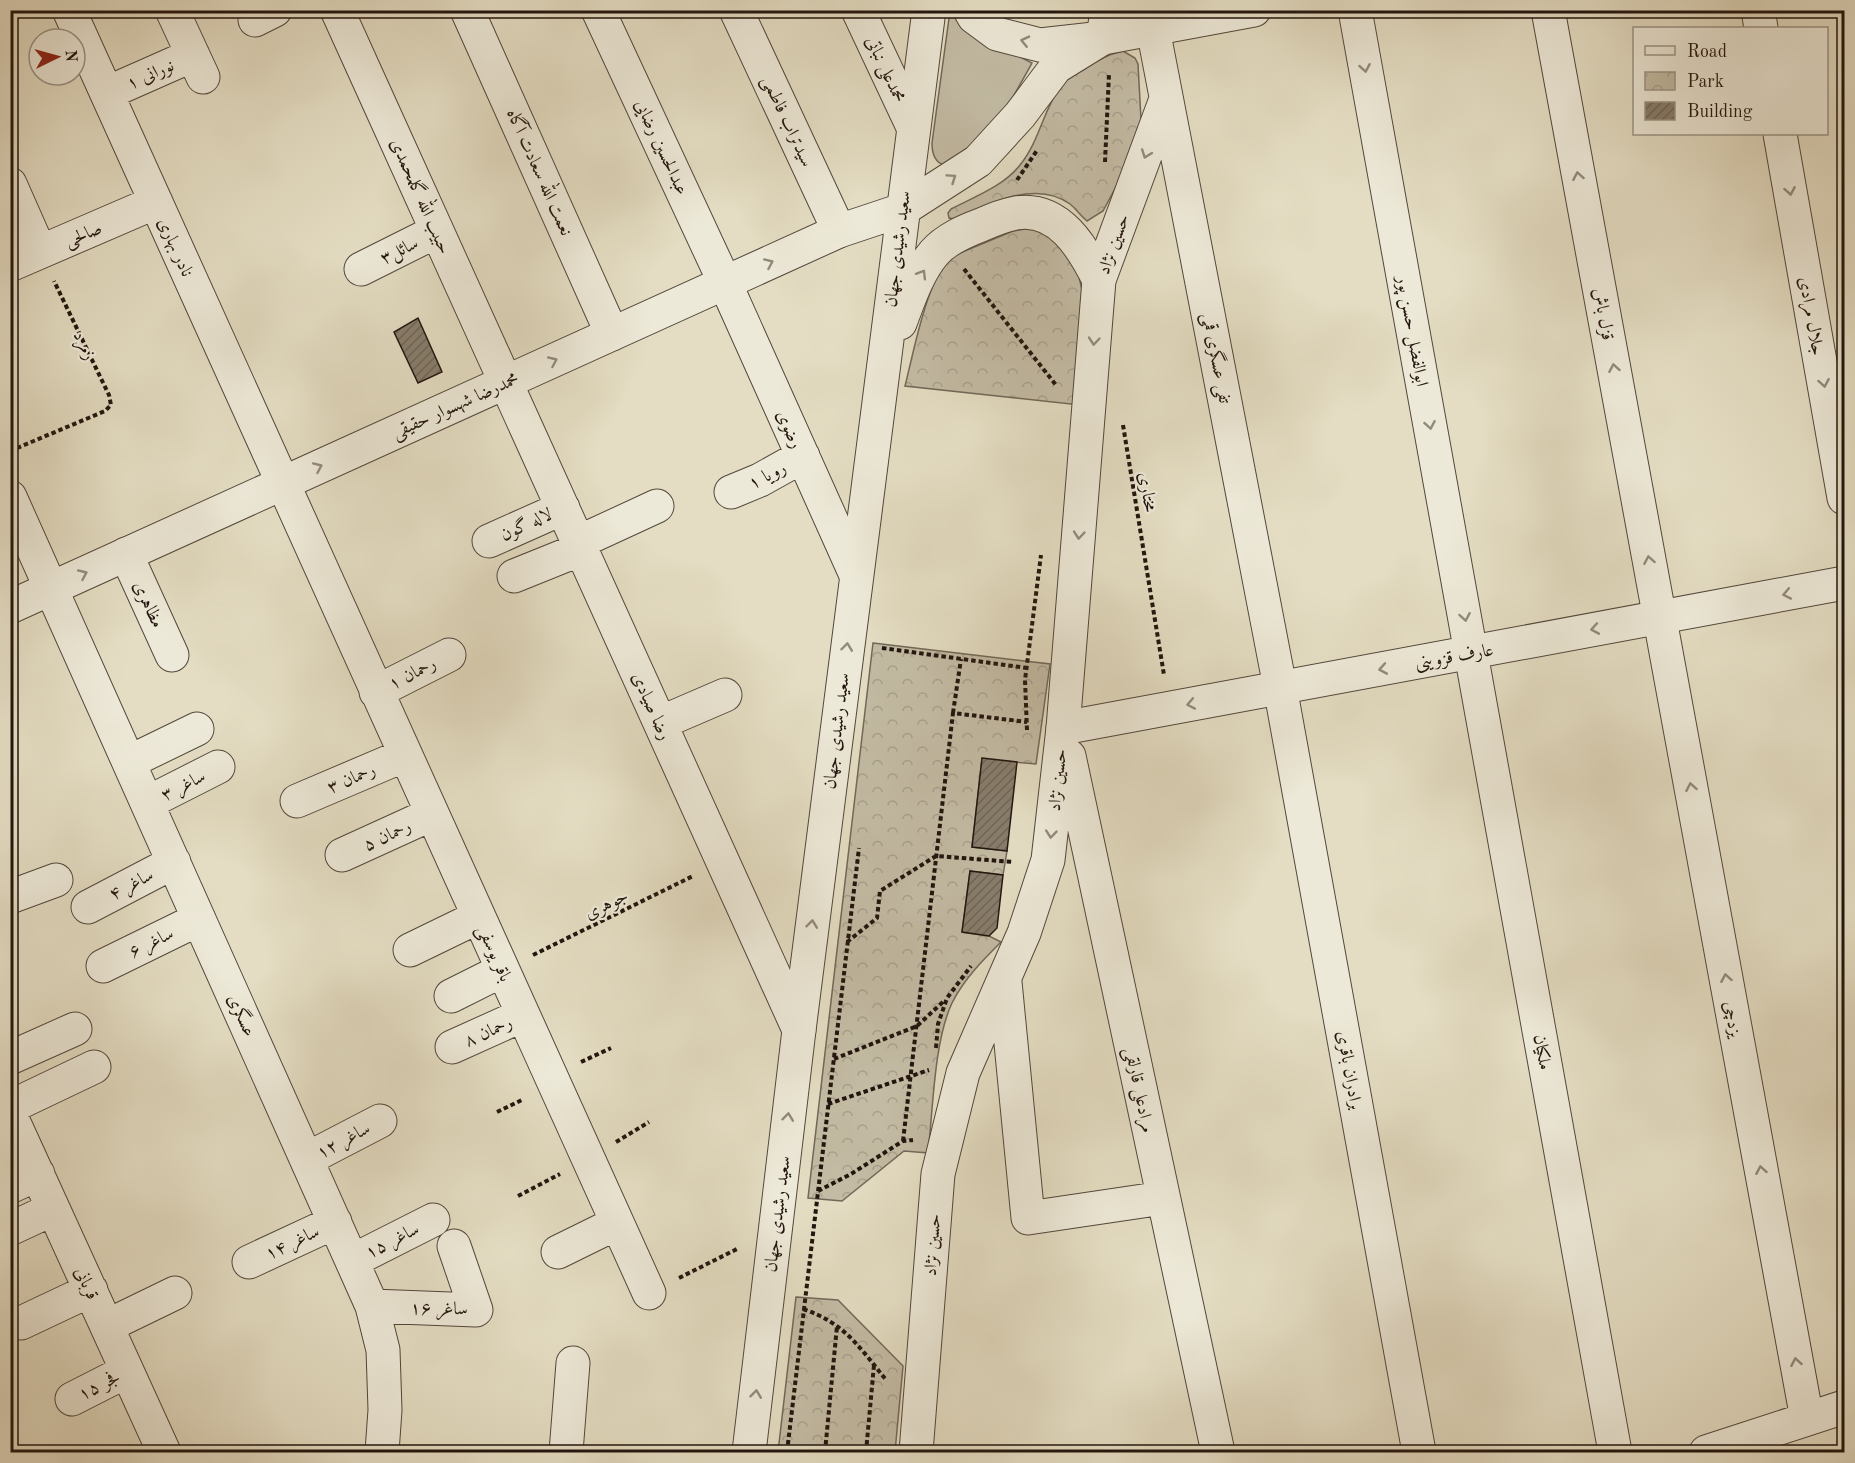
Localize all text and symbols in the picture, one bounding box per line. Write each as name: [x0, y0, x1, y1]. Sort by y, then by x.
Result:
north arrow: [27, 27, 87, 87]
legend: [1633, 27, 1828, 135]
street label: محمدعلی نباتی: [859, 33, 908, 107]
one-way arrow: [1020, 35, 1030, 48]
text: Road: [1687, 43, 1727, 61]
text: N: [61, 49, 79, 63]
street label: نورانی ۱: [124, 57, 177, 94]
one-way arrow: [1358, 63, 1371, 73]
street label: سیدتراب فاطمی: [756, 73, 816, 171]
text: Park: [1687, 73, 1724, 91]
street label: عبدالحسین رضایی: [629, 97, 691, 199]
text: Building: [1687, 103, 1753, 121]
street label: نعمت الله سعادت آگاه: [503, 104, 581, 239]
street label: حبیب الله گلمحمدی: [385, 134, 459, 258]
one-way arrow: [1141, 148, 1153, 159]
one-way arrow: [1572, 172, 1585, 182]
one-way arrow: [945, 175, 956, 186]
one-way arrow: [1783, 186, 1796, 196]
street label: سعید رشیدی جهان: [882, 190, 915, 308]
street label: حسین نژاد: [1095, 212, 1134, 277]
street label: نادر بهاری: [152, 215, 196, 280]
street label: صالحی: [62, 219, 105, 253]
street label: سائل۳: [378, 234, 423, 270]
one-way arrow: [762, 258, 773, 270]
one-way arrow: [914, 270, 926, 280]
street label: ابوالفضل حسن پور: [1390, 273, 1431, 388]
street label: جلال مرادی: [1792, 275, 1827, 358]
street label: قزل باش: [1588, 287, 1616, 342]
street label: تفی عسگری قمی: [1195, 311, 1237, 406]
street label: زمرد: [67, 328, 99, 364]
one-way arrow: [1088, 336, 1101, 345]
one-way arrow: [546, 356, 557, 368]
one-way arrow: [1608, 364, 1620, 373]
street label: محمدرضا شهسوار حقیقی: [389, 370, 523, 445]
one-way arrow: [1817, 378, 1830, 388]
street label: رضوی: [772, 408, 805, 452]
one-way arrow: [1423, 420, 1436, 430]
street label: رویا ۱: [746, 459, 790, 494]
one-way arrow: [311, 463, 322, 475]
street label: مختاری: [1134, 471, 1159, 514]
street label: لاله گون: [497, 503, 555, 546]
one-way arrow: [1072, 530, 1085, 539]
one-way arrow: [1643, 555, 1656, 565]
one-way arrow: [76, 569, 87, 581]
street label: مظاهری: [128, 578, 167, 631]
one-way arrow: [1782, 587, 1792, 600]
one-way arrow: [1458, 612, 1470, 622]
one-way arrow: [1591, 623, 1600, 635]
street label: عارف قزوینی: [1413, 641, 1495, 675]
one-way arrow: [840, 642, 852, 652]
street label: رحمان ۱: [386, 654, 439, 694]
one-way arrow: [1378, 662, 1388, 675]
street label: رضا صیادی: [627, 670, 674, 743]
street label: سعید رشیدی جهان: [821, 672, 854, 790]
one-way arrow: [1186, 697, 1196, 710]
street label: حسین نژاد: [1046, 748, 1071, 812]
street label: رحمان ۳: [325, 761, 378, 798]
street label: ساغر ۳: [158, 767, 210, 807]
one-way arrow: [1685, 782, 1697, 791]
street label: رحمان ۵: [361, 817, 414, 856]
one-way arrow: [1045, 829, 1058, 838]
street label: ساغر ۴: [106, 866, 158, 907]
street label: جوهری: [582, 887, 632, 925]
one-way arrow: [805, 919, 818, 928]
street label: باقر یوسفی: [471, 922, 515, 986]
street label: ساغر ۶: [126, 925, 178, 964]
one-way arrow: [1720, 974, 1733, 984]
street label: عسگری: [222, 990, 261, 1040]
street label: یزدچی: [1720, 1000, 1744, 1040]
street label: رحمان ۸: [462, 1013, 515, 1051]
street label: برادران باقری: [1331, 1029, 1365, 1111]
street label: ملکیان: [1530, 1033, 1554, 1071]
street label: مرادعلی قارلقی: [1118, 1046, 1157, 1135]
one-way arrow: [781, 1113, 794, 1122]
street label: ساغر ۱۲: [314, 1119, 375, 1165]
street label: سعید رشیدی جهان: [762, 1155, 795, 1273]
one-way arrow: [1755, 1166, 1768, 1176]
street label: حسین نژاد: [922, 1213, 945, 1277]
street label: ساغر ۱۵: [363, 1220, 424, 1265]
street label: ساغر ۱۴: [263, 1223, 324, 1266]
street label: قربانی: [69, 1264, 101, 1303]
street label: ساغر ۱۶: [410, 1299, 468, 1322]
one-way arrow: [1790, 1357, 1803, 1367]
street label: فجر ۱۵: [75, 1367, 124, 1406]
one-way arrow: [749, 1390, 762, 1399]

